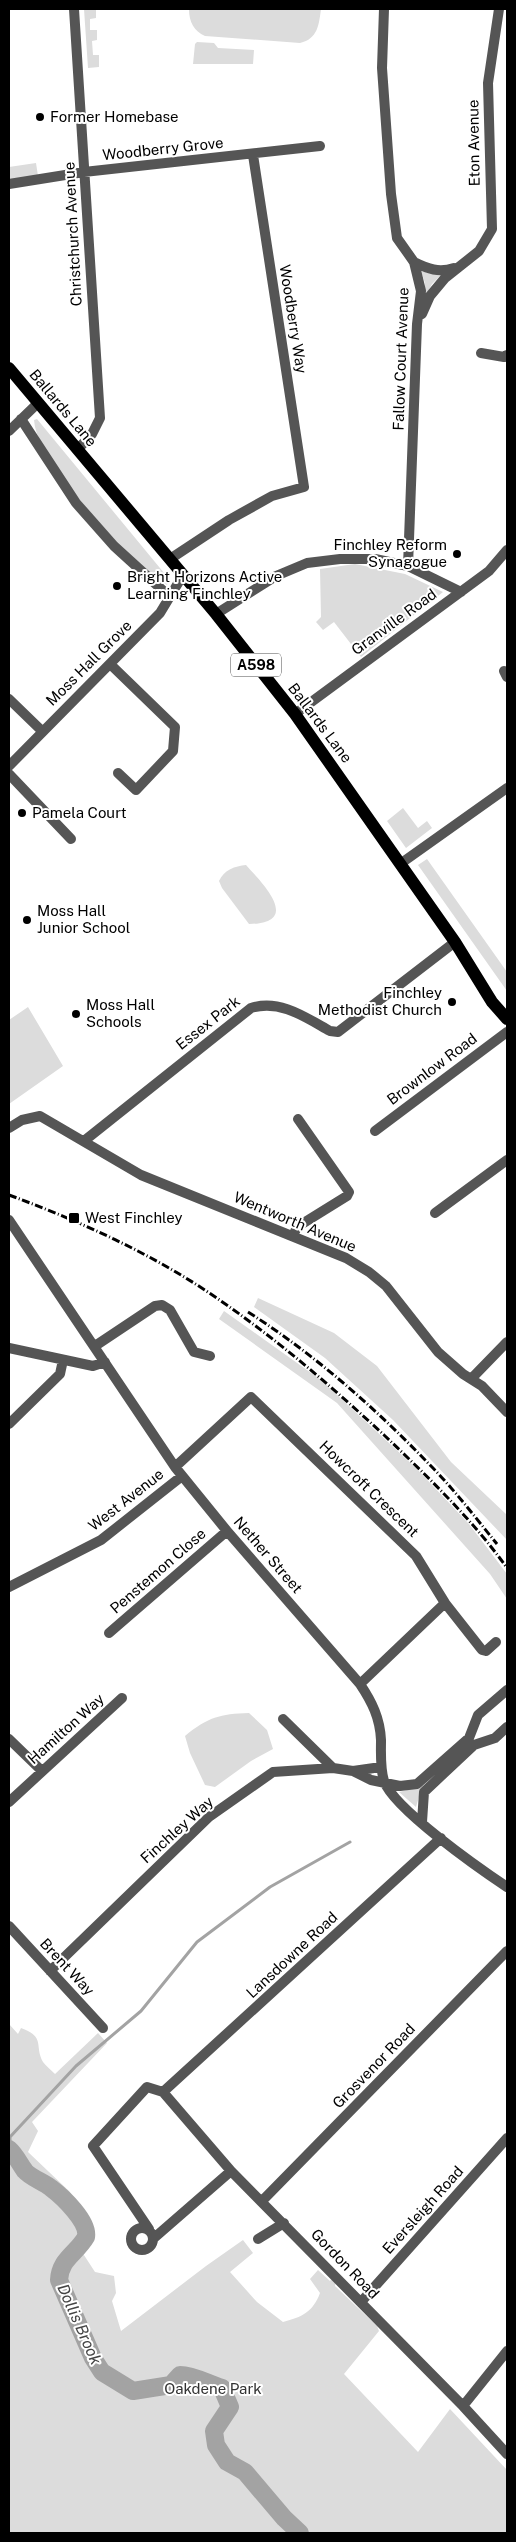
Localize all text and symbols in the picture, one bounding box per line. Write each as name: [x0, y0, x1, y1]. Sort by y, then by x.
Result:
street label: Eton Avenue: [464, 99, 483, 187]
place label: Former Homebase: [50, 108, 179, 125]
marker: Former Homebase: [34, 111, 46, 123]
street label: Woodberry Grove: [102, 134, 224, 163]
street label: Christchurch Avenue: [60, 161, 85, 307]
street label: Woodberry Way: [276, 263, 310, 375]
street label: Fallow Court Avenue: [390, 287, 411, 431]
street label: Ballards Lane: [26, 366, 100, 450]
place label: Finchley Reform Synagogue: [333, 536, 447, 570]
marker: Finchley Reform Synagogue: [451, 548, 463, 560]
place label: Bright Horizons Active Learning Finchley: [127, 568, 282, 602]
marker: Bright Horizons Active Learning Finchley: [111, 580, 123, 592]
street label: Granville Road: [348, 585, 439, 658]
street label: Moss Hall Grove: [42, 616, 135, 709]
road number: A598: [231, 654, 281, 676]
street label: Ballards Lane: [285, 680, 356, 766]
place label: Pamela Court: [32, 804, 127, 821]
marker: Pamela Court: [16, 807, 28, 819]
place label: Moss Hall Junior School: [37, 902, 130, 936]
marker: Moss Hall Junior School: [21, 914, 33, 926]
place label: Finchley Methodist Church: [318, 984, 442, 1018]
street label: Essex Park: [172, 992, 243, 1053]
place label: Moss Hall Schools: [86, 996, 155, 1030]
marker: Finchley Methodist Church: [446, 996, 458, 1008]
marker: Moss Hall Schools: [70, 1008, 82, 1020]
street label: Brownlow Road: [383, 1029, 480, 1108]
street label: Wentworth Avenue: [231, 1188, 359, 1255]
place label: West Finchley: [85, 1209, 183, 1226]
marker: West Finchley: [67, 1211, 81, 1225]
street label: Howcroft Crescent: [316, 1437, 423, 1540]
street label: West Avenue: [85, 1465, 167, 1534]
street label: Nether Street: [231, 1513, 306, 1596]
street label: Penstemon Close: [107, 1525, 209, 1617]
street label: Hamilton Way: [24, 1690, 107, 1767]
street label: Finchley Way: [137, 1793, 216, 1867]
street label: Lansdowne Road: [243, 1908, 341, 2001]
street label: Brent Way: [37, 1935, 98, 1999]
street label: Grosvenor Road: [329, 2020, 418, 2111]
street label: Eversleigh Road: [379, 2162, 466, 2257]
street label: Gordon Road: [308, 2225, 383, 2302]
water label: Dollis Brook: [53, 2281, 106, 2368]
park label: Oakdene Park: [164, 2380, 262, 2397]

